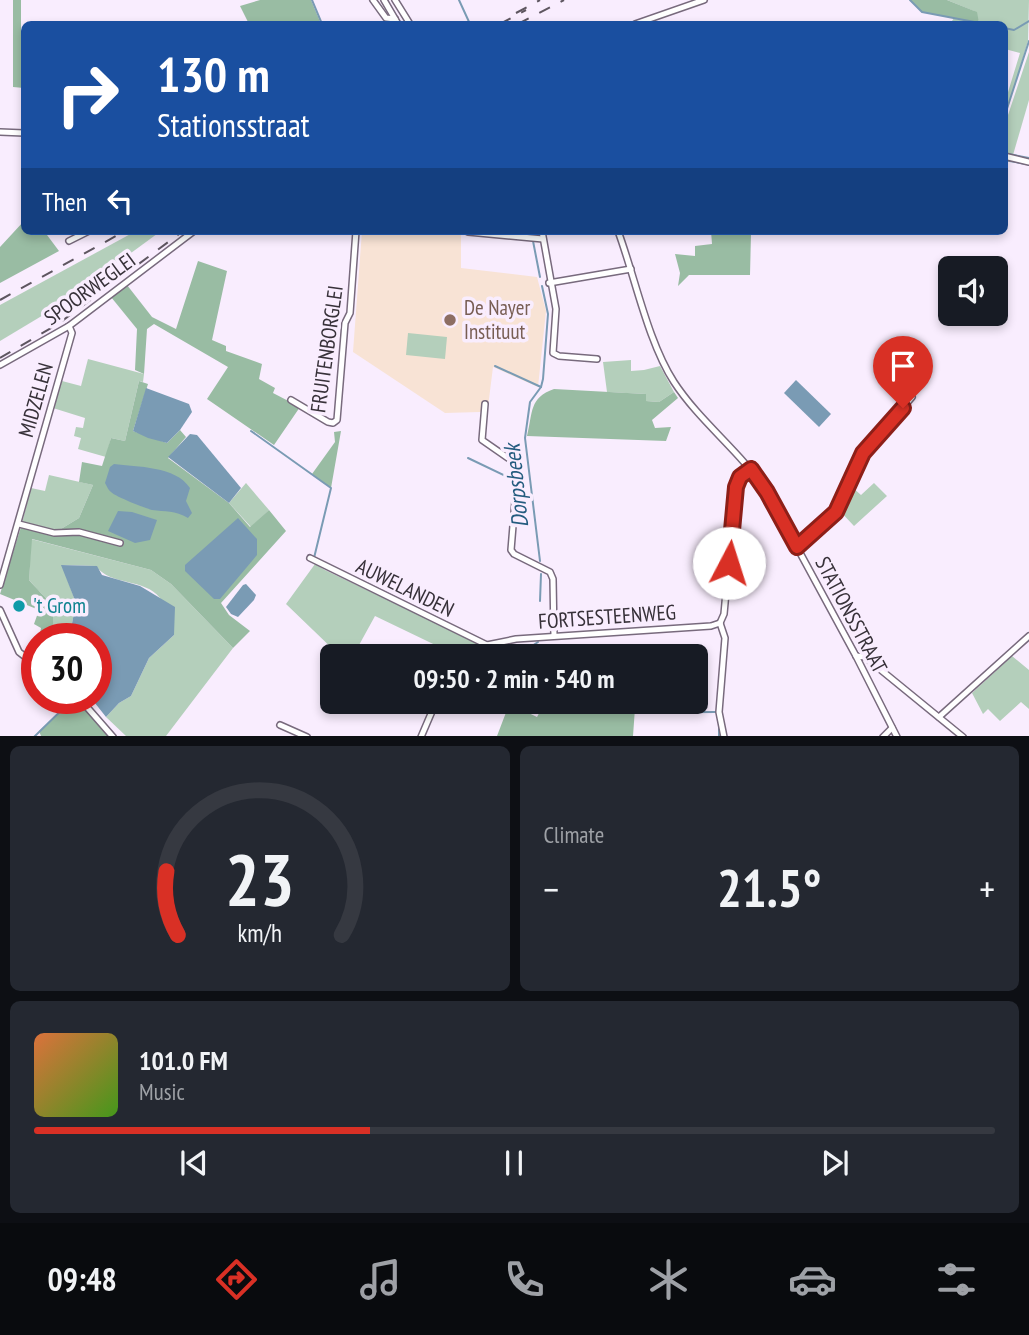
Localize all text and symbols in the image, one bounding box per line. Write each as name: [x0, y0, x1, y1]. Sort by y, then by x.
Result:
text: 130 m: [157, 42, 270, 106]
icon: right: [42, 49, 133, 140]
text: Stationsstraat: [157, 104, 310, 146]
icon: left: [101, 182, 139, 220]
text: Then: [42, 185, 87, 218]
street label: SPOORWEGLEI: [39, 246, 141, 331]
map controls: [938, 256, 1008, 326]
button: sound: [938, 256, 1008, 326]
street label: FRUITENBORGLEI: [304, 284, 349, 414]
place label: De Nayer Instituut: [464, 294, 530, 345]
marker: De Nayer Instituut: [442, 312, 458, 328]
pin: [873, 336, 933, 408]
icon: arrive: [884, 347, 922, 385]
street label: MIDZELEN: [12, 360, 59, 440]
water label: Dorpsbeek: [496, 440, 534, 529]
position arrow: [692, 526, 766, 600]
street label: AUWELANDEN: [352, 552, 459, 623]
street label: STATIONSSTRAAT: [809, 552, 894, 678]
place label: 't Grom: [33, 592, 86, 619]
marker: 't Grom: [11, 598, 27, 614]
street label: FORTSESTEENWEG: [537, 598, 677, 635]
speed limit sign: 30: [21, 623, 112, 714]
text: 09:50 · 2 min · 540 m: [414, 662, 614, 695]
text: Climate: [544, 820, 604, 849]
text: 23: [225, 831, 295, 925]
text: 21.5°: [717, 854, 822, 921]
text: −: [544, 864, 559, 913]
text: +: [979, 864, 995, 913]
text: km/h: [238, 916, 282, 948]
text: 101.0 FM: [139, 1044, 228, 1077]
text: Music: [139, 1077, 185, 1106]
icon: previous: [175, 1144, 213, 1182]
icon: pause: [495, 1144, 533, 1182]
icon: next: [816, 1144, 854, 1182]
icon: directions: [212, 1255, 261, 1304]
icon: music: [356, 1255, 405, 1304]
icon: phone: [500, 1255, 549, 1304]
icon: climate: [644, 1255, 693, 1304]
icon: car: [788, 1255, 837, 1304]
icon: filters: [932, 1255, 981, 1304]
text: 09:48: [48, 1258, 117, 1300]

